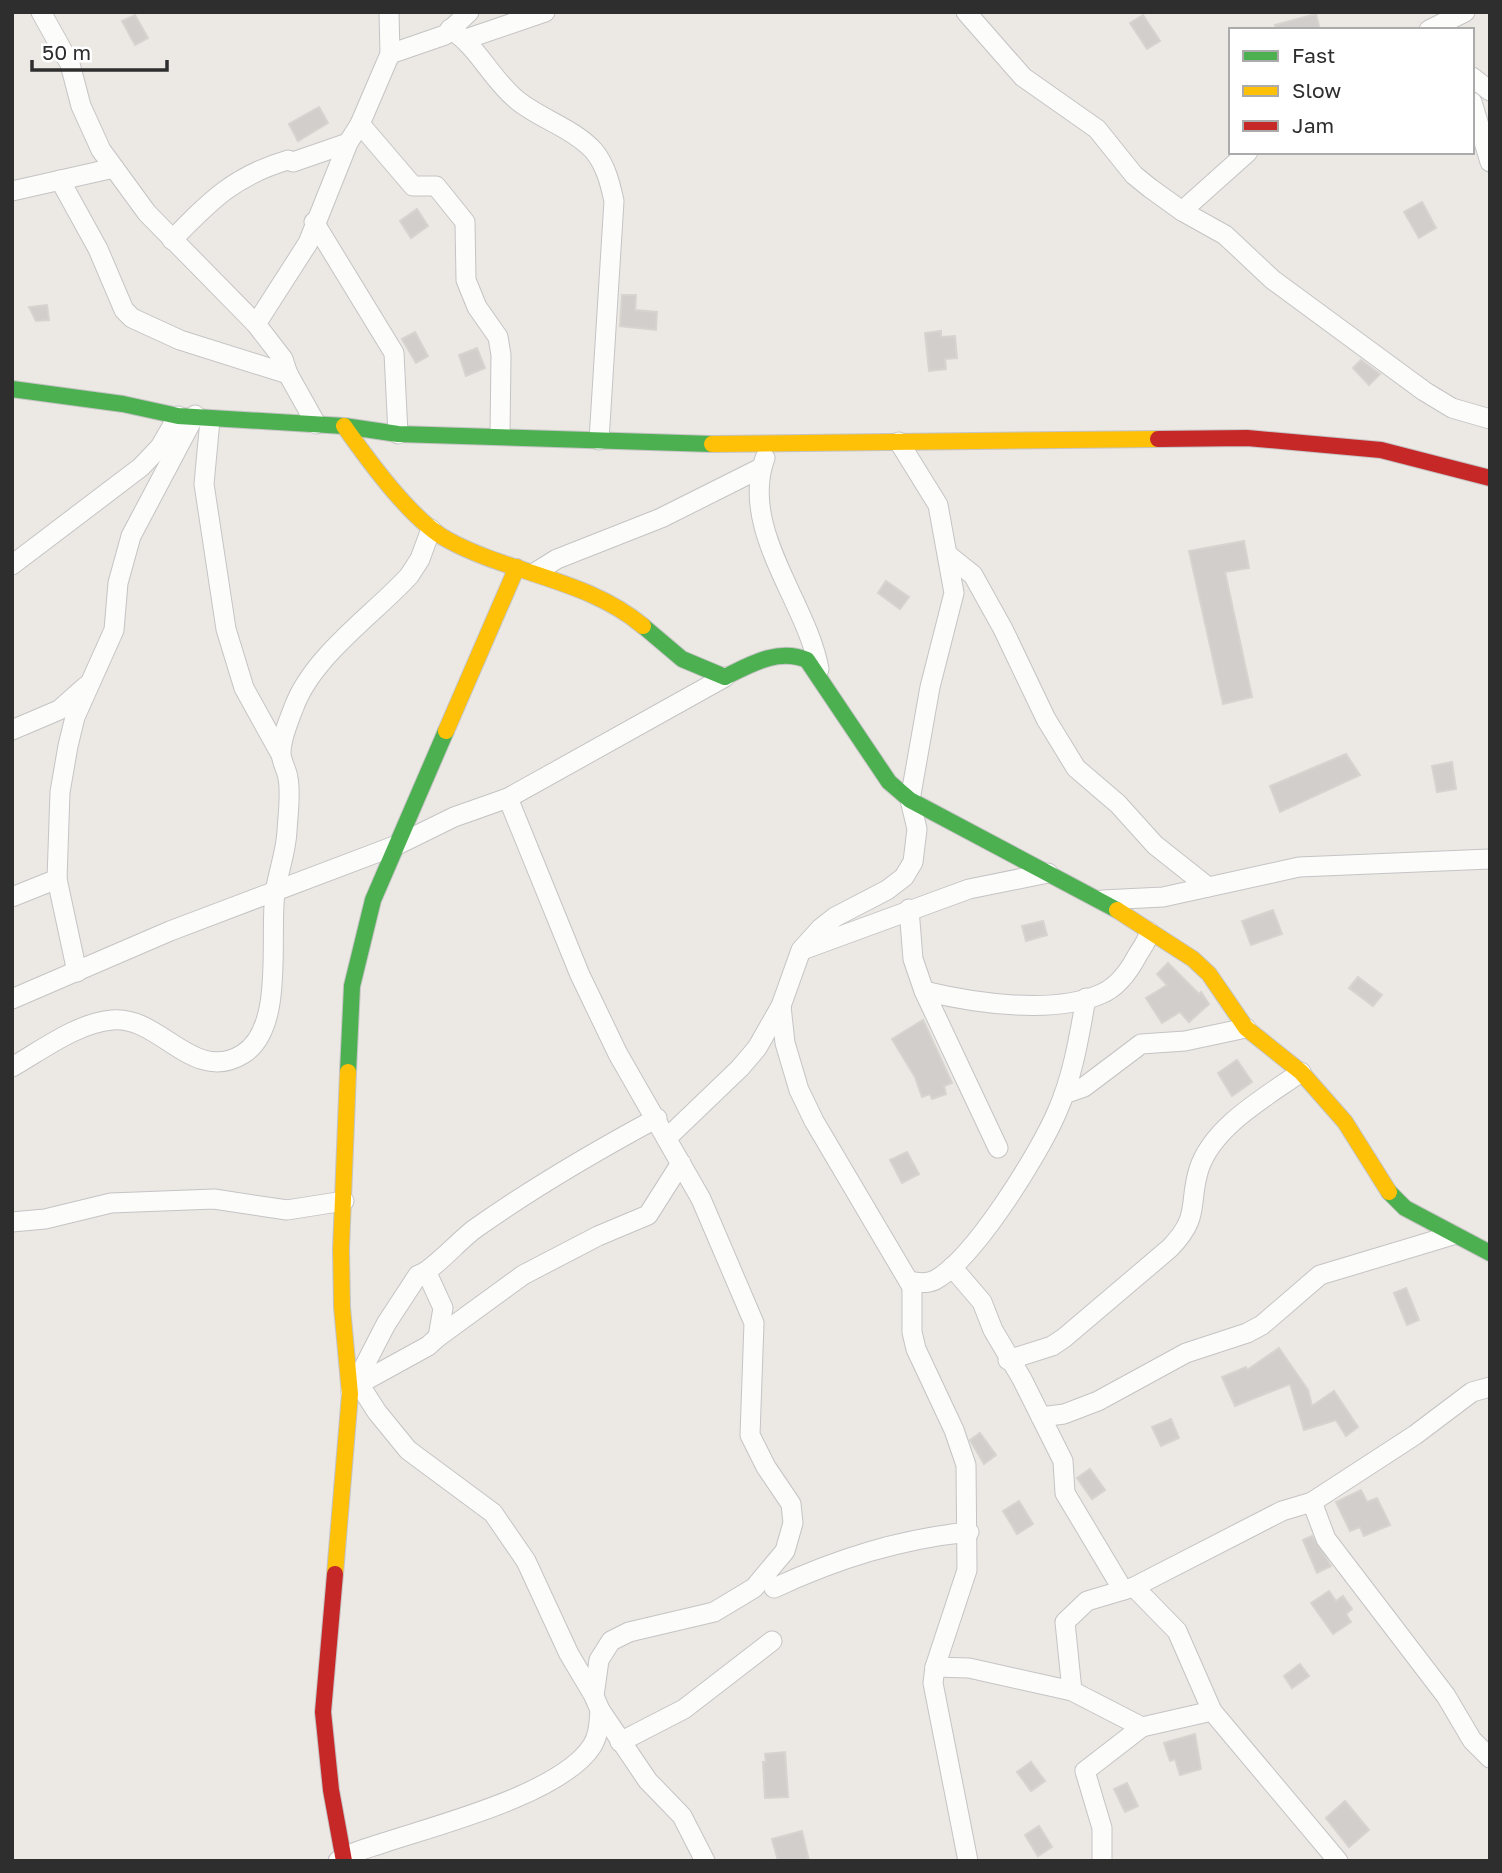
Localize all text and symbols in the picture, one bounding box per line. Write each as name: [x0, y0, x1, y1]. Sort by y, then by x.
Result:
scale bar: [32, 28, 166, 72]
legend: [1229, 28, 1474, 154]
text: 50 m: [42, 39, 91, 65]
text: Fast: [1292, 42, 1335, 68]
text: Slow: [1292, 77, 1341, 103]
text: Jam: [1292, 112, 1334, 138]

